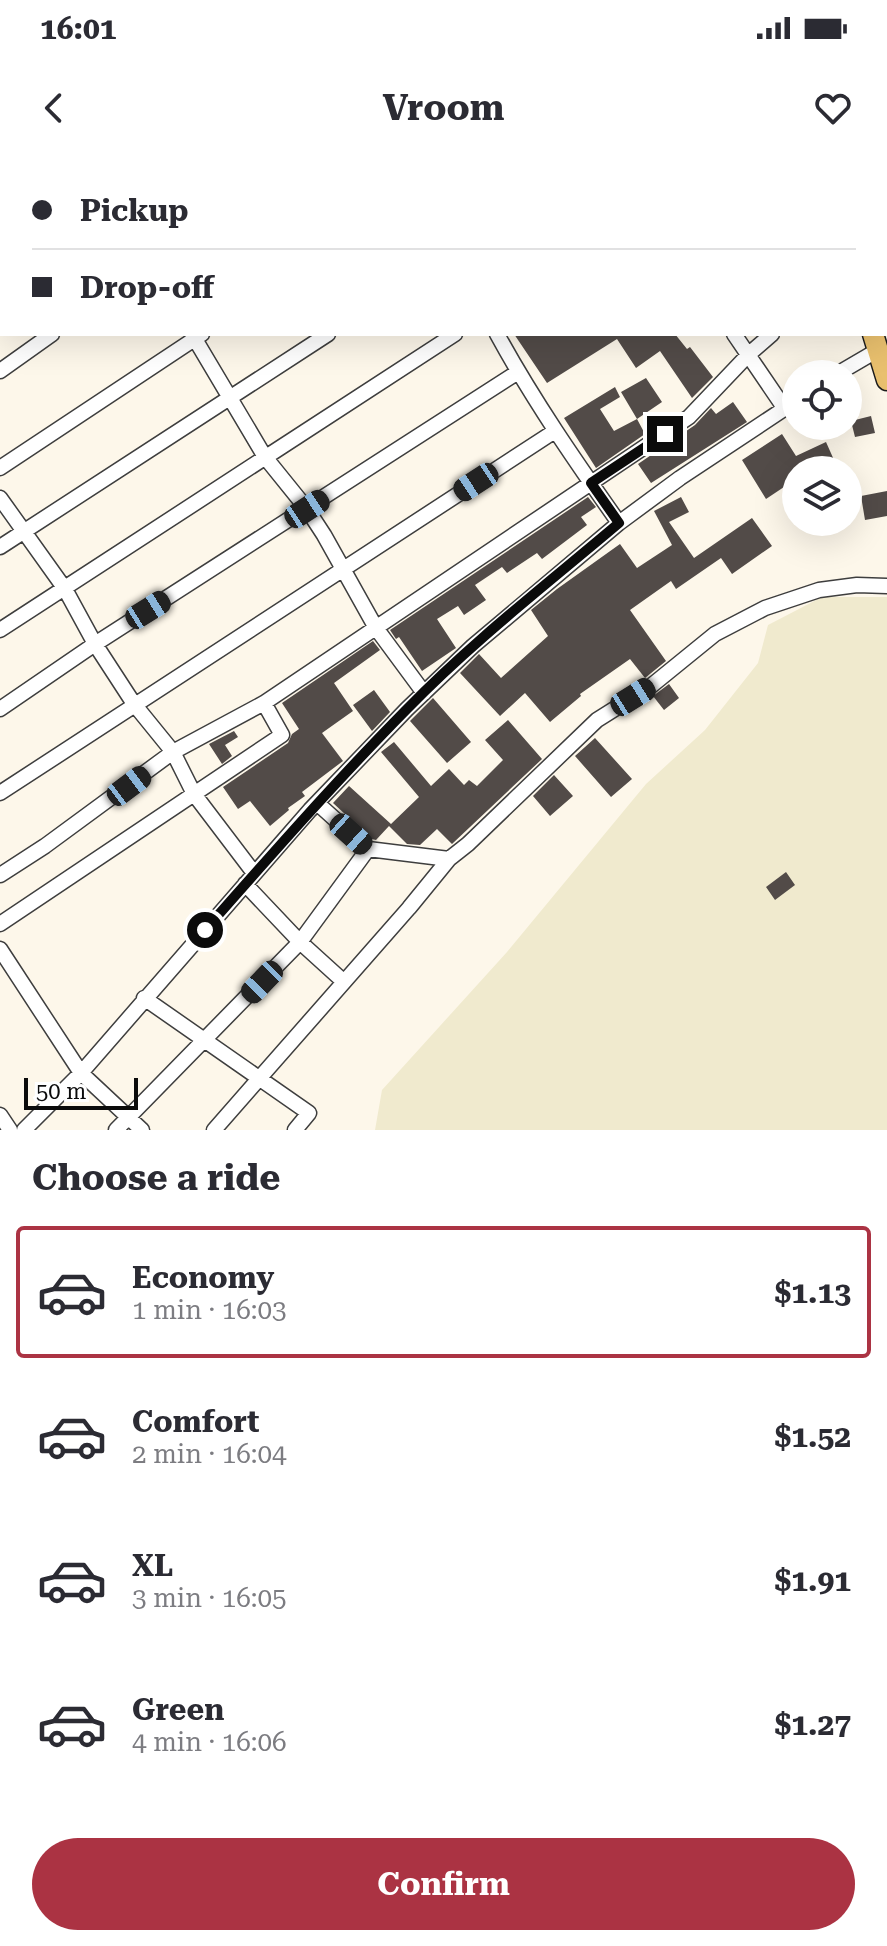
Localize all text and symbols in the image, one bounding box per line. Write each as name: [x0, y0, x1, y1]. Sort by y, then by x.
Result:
text: 16:01: [40, 11, 117, 46]
icon: back: [32, 86, 76, 130]
icon: heart: [811, 86, 855, 130]
text: Vroom: [383, 87, 504, 129]
text: Pickup: [80, 193, 188, 228]
text: Drop-off: [80, 270, 214, 305]
map controls: [782, 360, 862, 536]
button: locate: [782, 360, 862, 440]
route end: [647, 416, 683, 452]
button: layers: [782, 456, 862, 536]
car: [449, 459, 503, 505]
car: [280, 486, 334, 532]
car: [121, 587, 175, 633]
car: [606, 674, 660, 720]
car: [103, 762, 155, 810]
car: [325, 809, 377, 859]
route start: [187, 912, 223, 948]
car: [237, 956, 287, 1008]
scale bar: [24, 1074, 138, 1110]
text: 50 m: [36, 1079, 86, 1104]
text: Choose a ride: [32, 1157, 280, 1199]
icon: car: [36, 1256, 108, 1328]
text: Economy: [132, 1260, 274, 1295]
text: $1.13: [774, 1275, 851, 1310]
text: 1 min · 16:03: [132, 1295, 287, 1325]
icon: car: [36, 1400, 108, 1472]
text: Comfort: [132, 1404, 259, 1439]
text: $1.52: [774, 1419, 851, 1454]
text: 2 min · 16:04: [132, 1439, 287, 1469]
icon: car: [36, 1544, 108, 1616]
text: XL: [132, 1548, 173, 1583]
text: $1.91: [774, 1563, 851, 1598]
text: 3 min · 16:05: [132, 1583, 287, 1613]
icon: car: [36, 1688, 108, 1760]
text: Green: [132, 1692, 224, 1727]
text: $1.27: [774, 1707, 851, 1742]
text: 4 min · 16:06: [132, 1727, 287, 1757]
button: Confirm: [32, 1838, 855, 1930]

